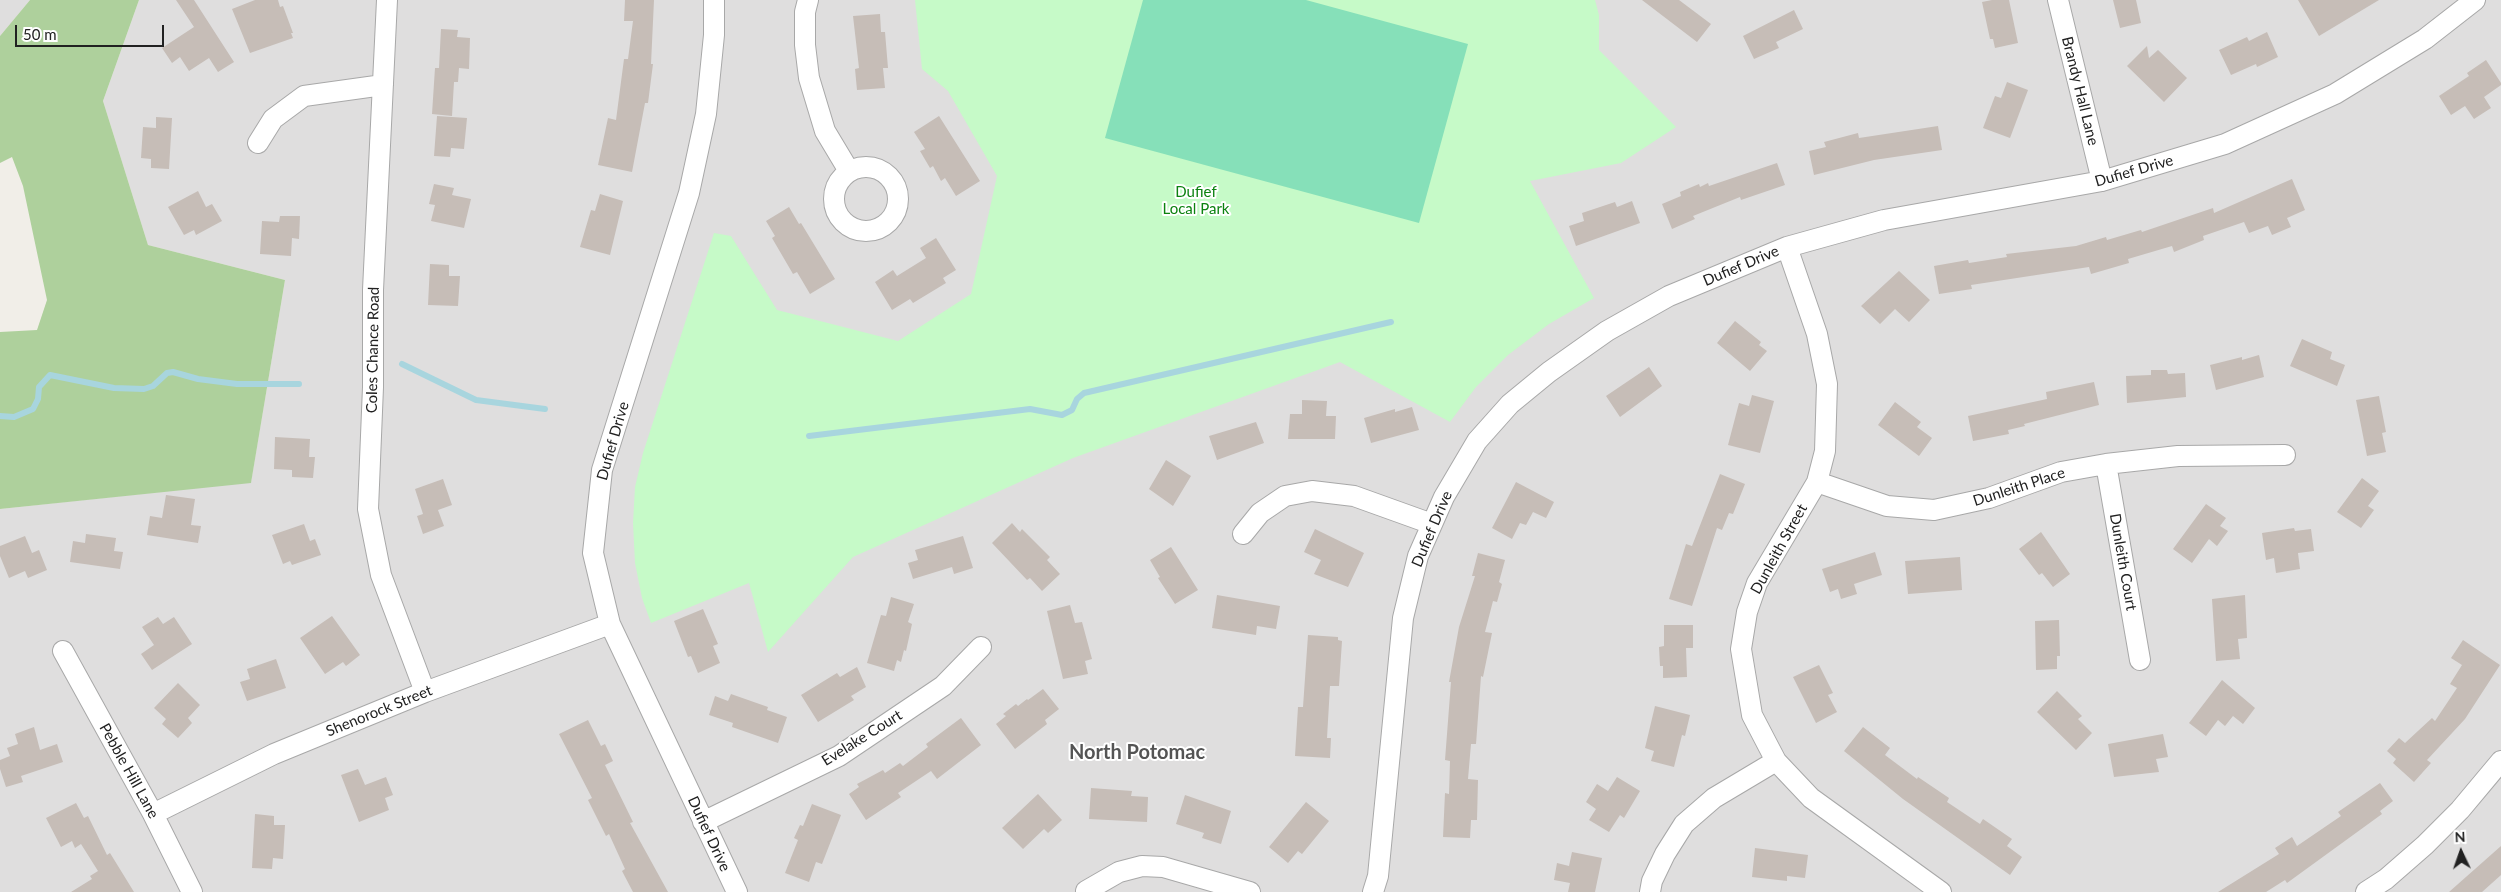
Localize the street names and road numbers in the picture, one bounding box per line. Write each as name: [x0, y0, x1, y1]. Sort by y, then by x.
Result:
street label: Brandy Hall Lane: [2058, 35, 2102, 147]
street label: Dufief Drive: [2093, 151, 2175, 191]
street label: Dufief Drive: [1700, 242, 1782, 290]
street label: Coles Chance Road: [363, 287, 383, 413]
street label: Dufief Drive: [593, 400, 633, 482]
street label: Dunleith Place: [1971, 464, 2067, 510]
street label: Dufief Drive: [1408, 488, 1456, 570]
street label: Dunleith Street: [1747, 501, 1811, 597]
street label: Dunleith Court: [2106, 512, 2140, 612]
street label: Shenorock Street: [323, 681, 435, 741]
street label: Evelake Court: [819, 706, 905, 770]
street label: Pebble Hill Lane: [95, 720, 163, 822]
street label: Dufief Drive: [684, 794, 734, 874]

